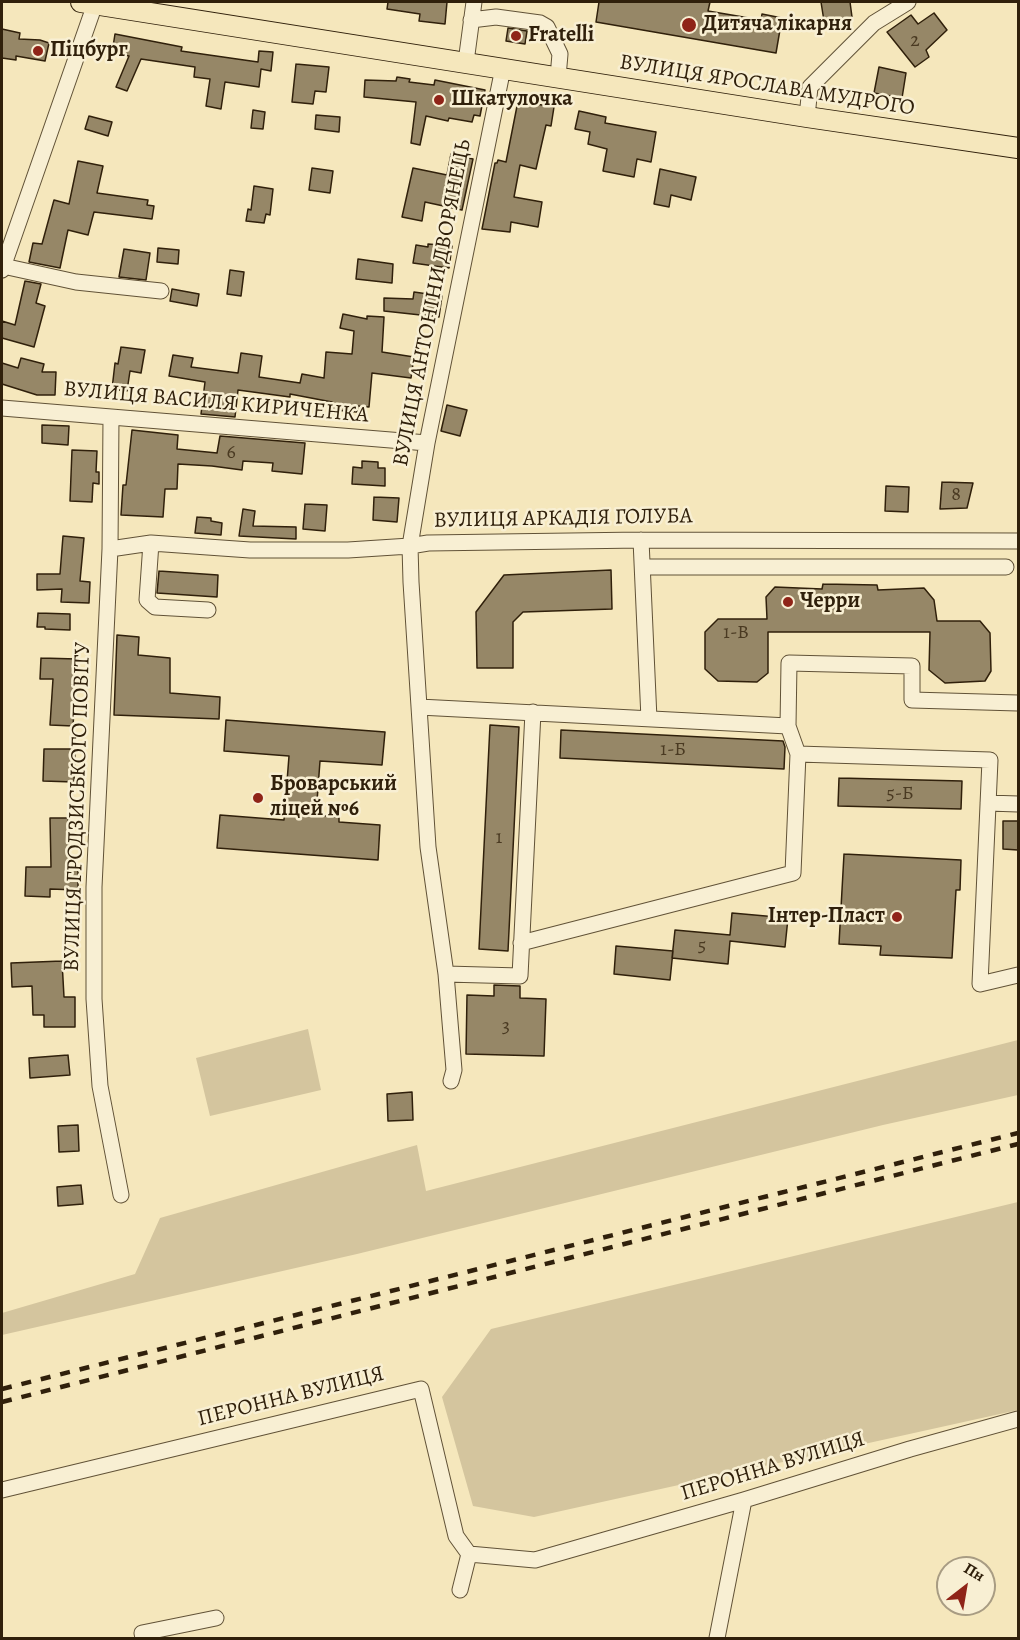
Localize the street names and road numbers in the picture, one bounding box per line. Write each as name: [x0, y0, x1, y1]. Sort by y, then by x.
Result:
street label: ВУЛИЦЯ ЯРОСЛАВА МУДРОГО: [618, 50, 916, 122]
street label: ВУЛИЦЯ АНТОНІНИ ДВОРЯНЕЦЬ: [388, 137, 478, 469]
street label: ВУЛИЦЯ ВАСИЛЯ КИРИЧЕНКА: [62, 377, 370, 429]
street label: ВУЛИЦЯ АРКАДІЯ ГОЛУБА: [433, 504, 693, 534]
street label: ВУЛИЦЯ ГРОДЗИСЬКОГО ПОВІТУ: [59, 642, 97, 972]
street label: ПЕРОННА ВУЛИЦЯ: [195, 1361, 387, 1433]
street label: ПЕРОННА ВУЛИЦЯ: [678, 1426, 868, 1508]

